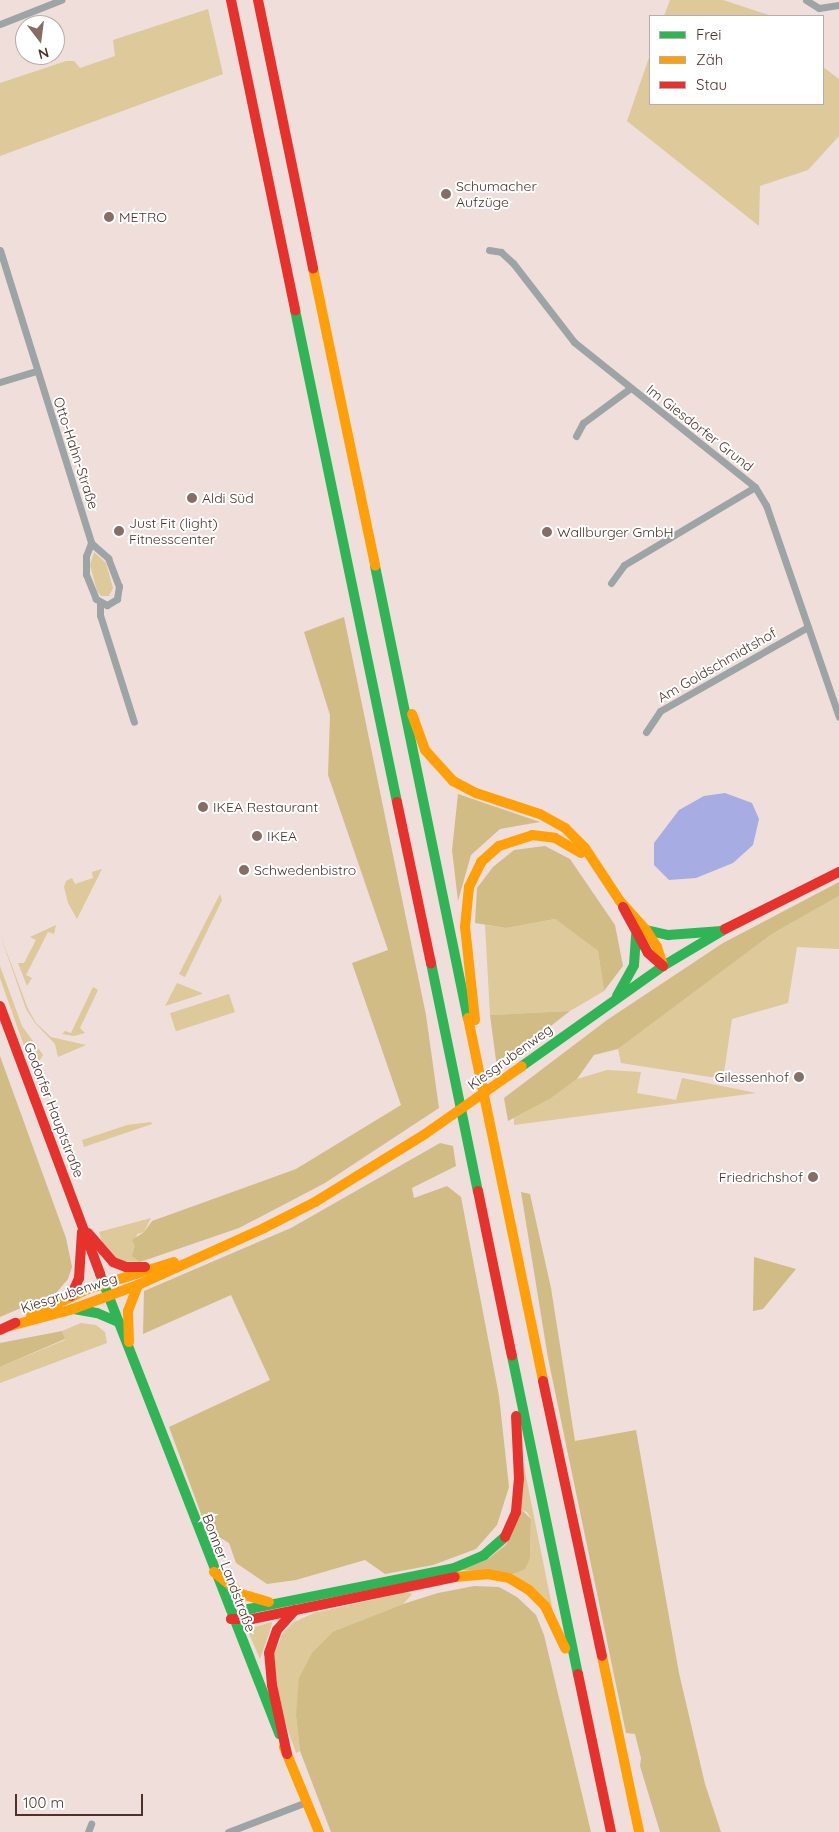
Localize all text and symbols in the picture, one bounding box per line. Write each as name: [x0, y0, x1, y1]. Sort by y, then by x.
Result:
north arrow: [15, 15, 65, 65]
legend: [649, 15, 824, 105]
text: Frei: [696, 25, 722, 44]
text: N: [36, 43, 51, 64]
text: Zäh: [696, 50, 723, 69]
text: Stau: [696, 75, 727, 94]
place label: Schumacher Aufzüge: [456, 178, 537, 210]
marker: Schumacher Aufzüge: [440, 188, 452, 200]
place label: METRO: [119, 209, 167, 225]
marker: METRO: [103, 211, 115, 223]
street label: Im Giesdorfer Grund: [643, 381, 757, 475]
street label: Otto-Hahn-Straße: [50, 395, 102, 511]
place label: Aldi Süd: [202, 490, 254, 506]
marker: Aldi Süd: [186, 492, 198, 504]
place label: Just Fit (light) Fitnesscenter: [129, 515, 218, 548]
place label: Wallburger GmbH: [557, 524, 674, 540]
marker: Just Fit (light) Fitnesscenter: [113, 525, 125, 537]
marker: Wallburger GmbH: [541, 526, 553, 538]
street label: Am Goldschmidtshof: [655, 624, 779, 706]
place label: IKEA Restaurant: [213, 799, 318, 815]
marker: IKEA Restaurant: [197, 801, 209, 813]
place label: IKEA: [267, 828, 297, 844]
marker: IKEA: [251, 830, 263, 842]
place label: Schwedenbistro: [254, 862, 356, 878]
marker: Schwedenbistro: [238, 864, 250, 876]
street label: Kiesgrubenweg: [464, 1021, 556, 1093]
street label: Godorfer Hauptstraße: [20, 1040, 88, 1180]
place label: Gilessenhof: [715, 1069, 789, 1085]
marker: Gilessenhof: [793, 1071, 805, 1083]
place label: Friedrichshof: [719, 1169, 803, 1185]
marker: Friedrichshof: [807, 1171, 819, 1183]
street label: Kiesgrubenweg: [19, 1269, 119, 1317]
street label: Bonner Landstraße: [199, 1512, 259, 1634]
scale bar: [18, 1784, 145, 1816]
text: 100 m: [23, 1793, 64, 1812]

